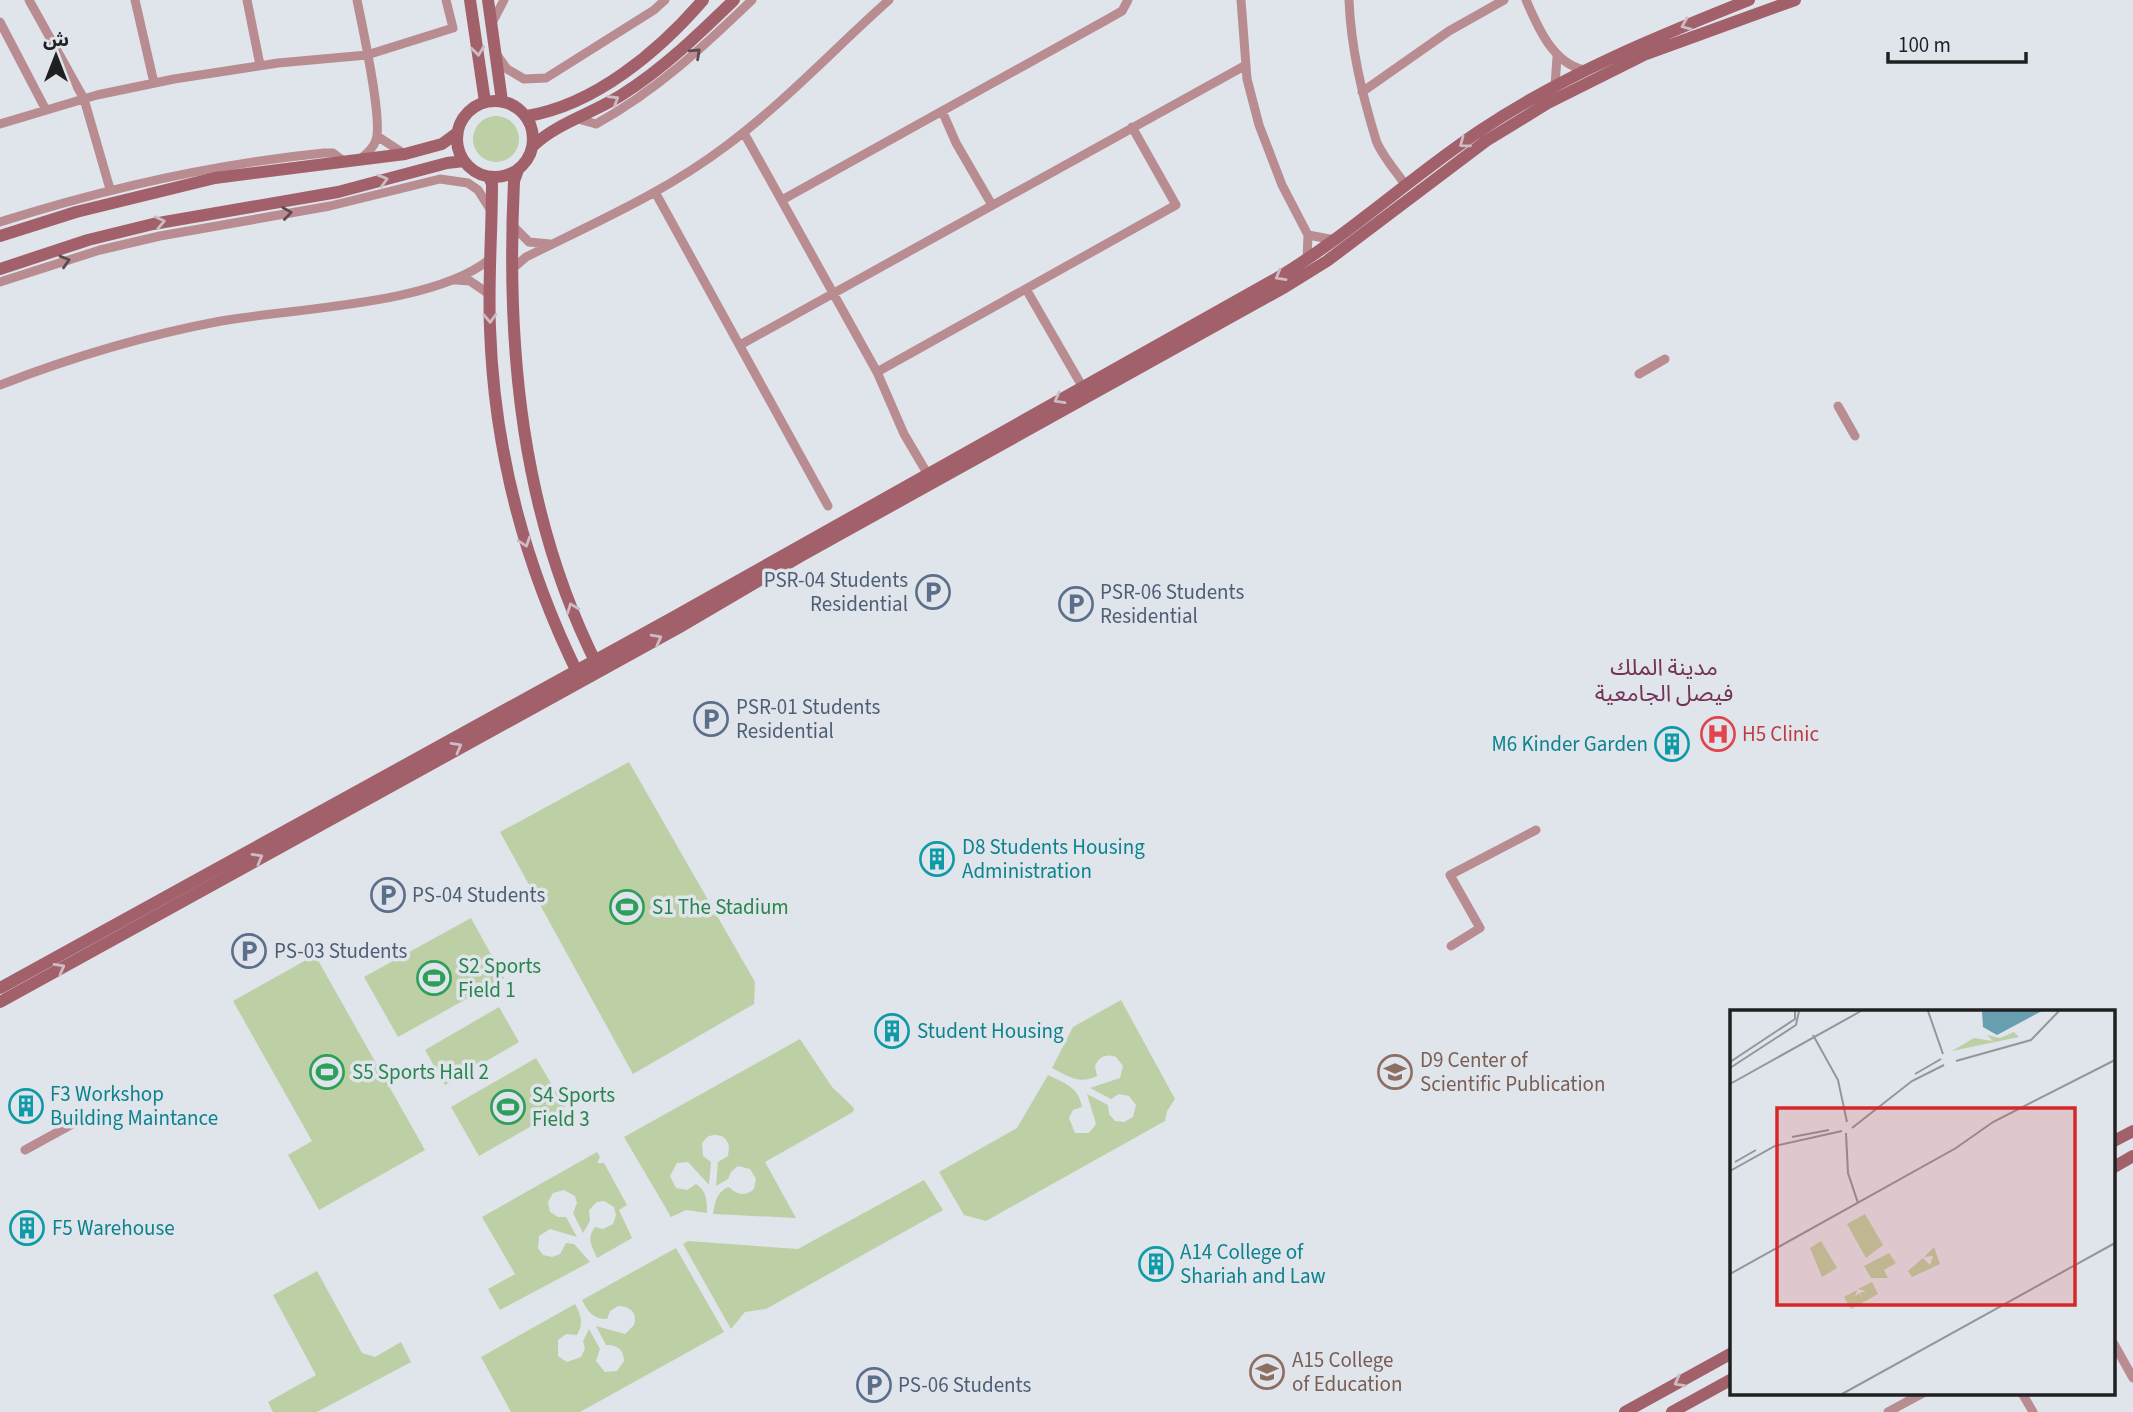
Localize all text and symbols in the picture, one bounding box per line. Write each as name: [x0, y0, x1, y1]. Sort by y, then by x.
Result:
one-way arrow: [1680, 17, 1692, 31]
north arrow: [21, 21, 91, 91]
scale bar: [1888, 21, 2026, 65]
text: ش: [43, 27, 69, 54]
text: 100 m: [1898, 30, 1951, 60]
one-way arrow: [471, 45, 486, 57]
one-way arrow: [688, 49, 701, 61]
one-way arrow: [606, 95, 619, 108]
one-way arrow: [1459, 135, 1472, 147]
one-way arrow: [377, 174, 389, 189]
one-way arrow: [281, 206, 293, 221]
one-way arrow: [154, 216, 166, 231]
one-way arrow: [58, 254, 70, 269]
one-way arrow: [1274, 268, 1287, 281]
one-way arrow: [482, 313, 497, 324]
one-way arrow: [1054, 391, 1067, 404]
one-way arrow: [517, 535, 531, 548]
place label: PSR-04 Students Residential: [764, 565, 908, 619]
parking icon: PSR-04 Students Residential: [914, 573, 952, 611]
place label: PSR-06 Students Residential: [1100, 577, 1244, 631]
parking icon: PSR-06 Students Residential: [1057, 585, 1095, 623]
one-way arrow: [566, 602, 580, 614]
one-way arrow: [650, 634, 663, 647]
district label: مدينة الملك فيصل الجامعية: [1595, 651, 1733, 710]
place label: PSR-01 Students Residential: [736, 692, 880, 746]
parking icon: PSR-01 Students Residential: [692, 700, 730, 738]
hospital icon: H5 Clinic: [1699, 715, 1737, 753]
place label: H5 Clinic: [1742, 719, 1819, 749]
building icon: M6 Kinder Garden: [1653, 725, 1691, 763]
place label: M6 Kinder Garden: [1492, 729, 1648, 759]
one-way arrow: [450, 742, 463, 755]
place label: D8 Students Housing Administration: [962, 832, 1145, 886]
building icon: D8 Students Housing Administration: [918, 840, 956, 878]
one-way arrow: [251, 853, 264, 866]
parking icon: PS-04 Students: [369, 876, 407, 914]
place label: PS-04 Students: [412, 880, 545, 910]
sports icon: S1 The Stadium: [608, 888, 646, 926]
place label: S1 The Stadium: [652, 892, 789, 922]
parking icon: PS-03 Students: [230, 932, 268, 970]
place label: PS-03 Students: [274, 936, 407, 966]
place label: S2 Sports Field 1: [458, 951, 541, 1005]
sports icon: S2 Sports Field 1: [415, 959, 453, 997]
one-way arrow: [52, 963, 65, 976]
inset map: [1730, 1010, 2116, 1394]
building icon: Student Housing: [873, 1012, 911, 1050]
place label: Student Housing: [917, 1016, 1064, 1046]
place label: D9 Center of Scientific Publication: [1420, 1045, 1605, 1099]
sports icon: S5 Sports Hall 2: [308, 1053, 346, 1091]
school or university icon: D9 Center of Scientific Publication: [1376, 1053, 1414, 1091]
place label: S5 Sports Hall 2: [352, 1057, 489, 1087]
place label: F3 Workshop Building Maintance: [50, 1079, 218, 1133]
place label: S4 Sports Field 3: [532, 1080, 615, 1134]
building icon: F3 Workshop Building Maintance: [7, 1087, 45, 1125]
sports icon: S4 Sports Field 3: [489, 1088, 527, 1126]
building icon: F5 Warehouse: [8, 1209, 46, 1247]
place label: F5 Warehouse: [52, 1213, 175, 1243]
place label: A14 College of Shariah and Law: [1180, 1237, 1326, 1291]
building icon: A14 College of Shariah and Law: [1137, 1245, 1175, 1283]
place label: A15 College of Education: [1292, 1345, 1402, 1399]
school or university icon: A15 College of Education: [1248, 1353, 1286, 1391]
parking icon: PS-06 Students: [855, 1366, 893, 1404]
place label: PS-06 Students: [898, 1370, 1031, 1400]
one-way arrow: [1673, 1374, 1686, 1387]

